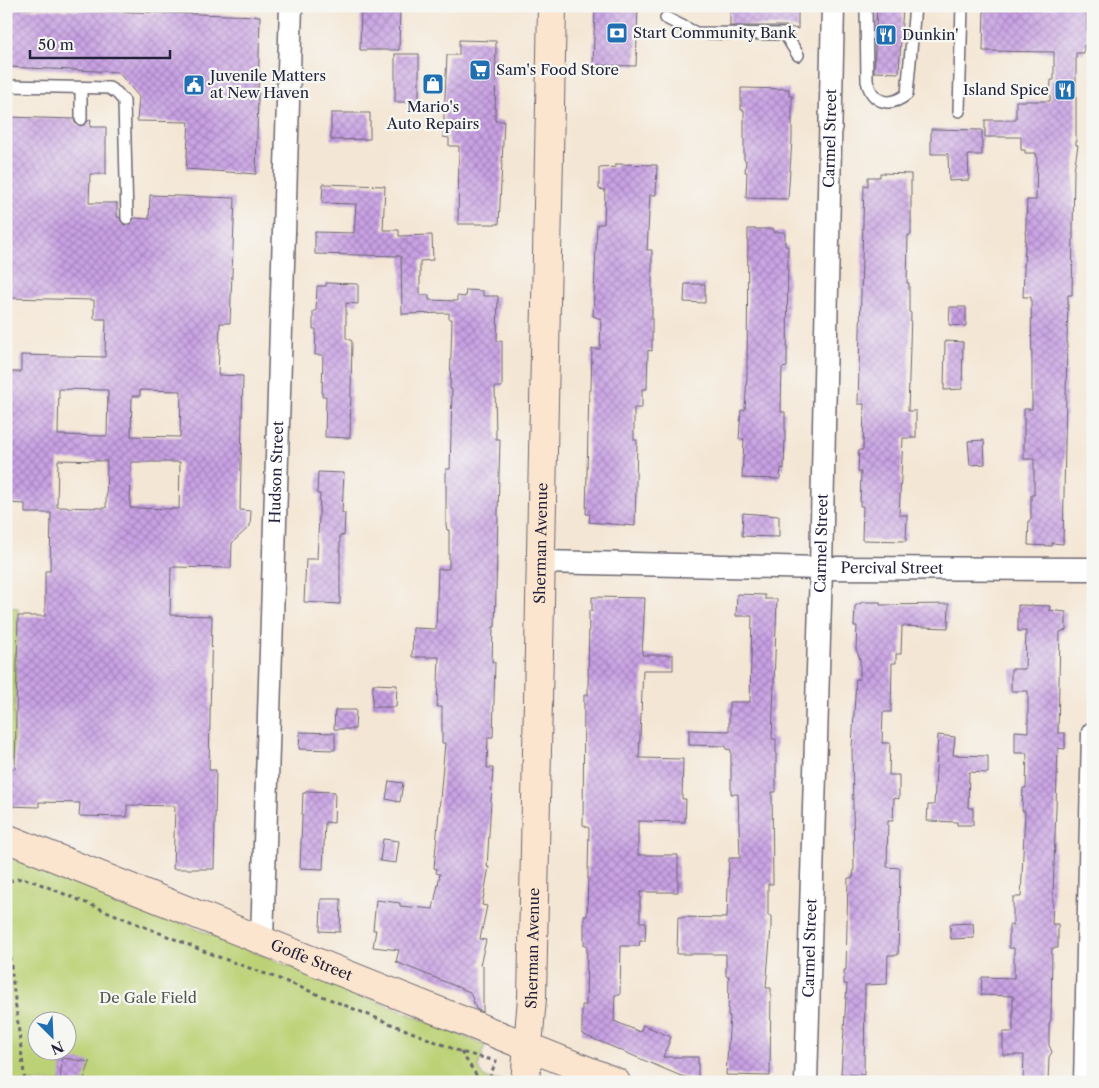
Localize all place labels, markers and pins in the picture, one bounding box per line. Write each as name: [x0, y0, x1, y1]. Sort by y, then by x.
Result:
bank icon: Start Community Bank: [605, 21, 629, 45]
place label: Start Community Bank: [633, 23, 798, 42]
restaurant icon: Dunkin': [874, 23, 898, 47]
place label: Dunkin': [902, 25, 958, 44]
supermarket icon: Sam's Food Store: [468, 58, 492, 82]
place label: Sam's Food Store: [496, 60, 619, 79]
place label: Juvenile Matters at New Haven: [208, 66, 326, 102]
shop icon: Mario's Auto Repairs: [421, 72, 445, 96]
public building icon: Juvenile Matters at New Haven: [182, 73, 206, 97]
restaurant icon: Island Spice: [1053, 78, 1077, 102]
place label: Island Spice: [963, 80, 1049, 99]
place label: Mario's Auto Repairs: [386, 97, 479, 133]

